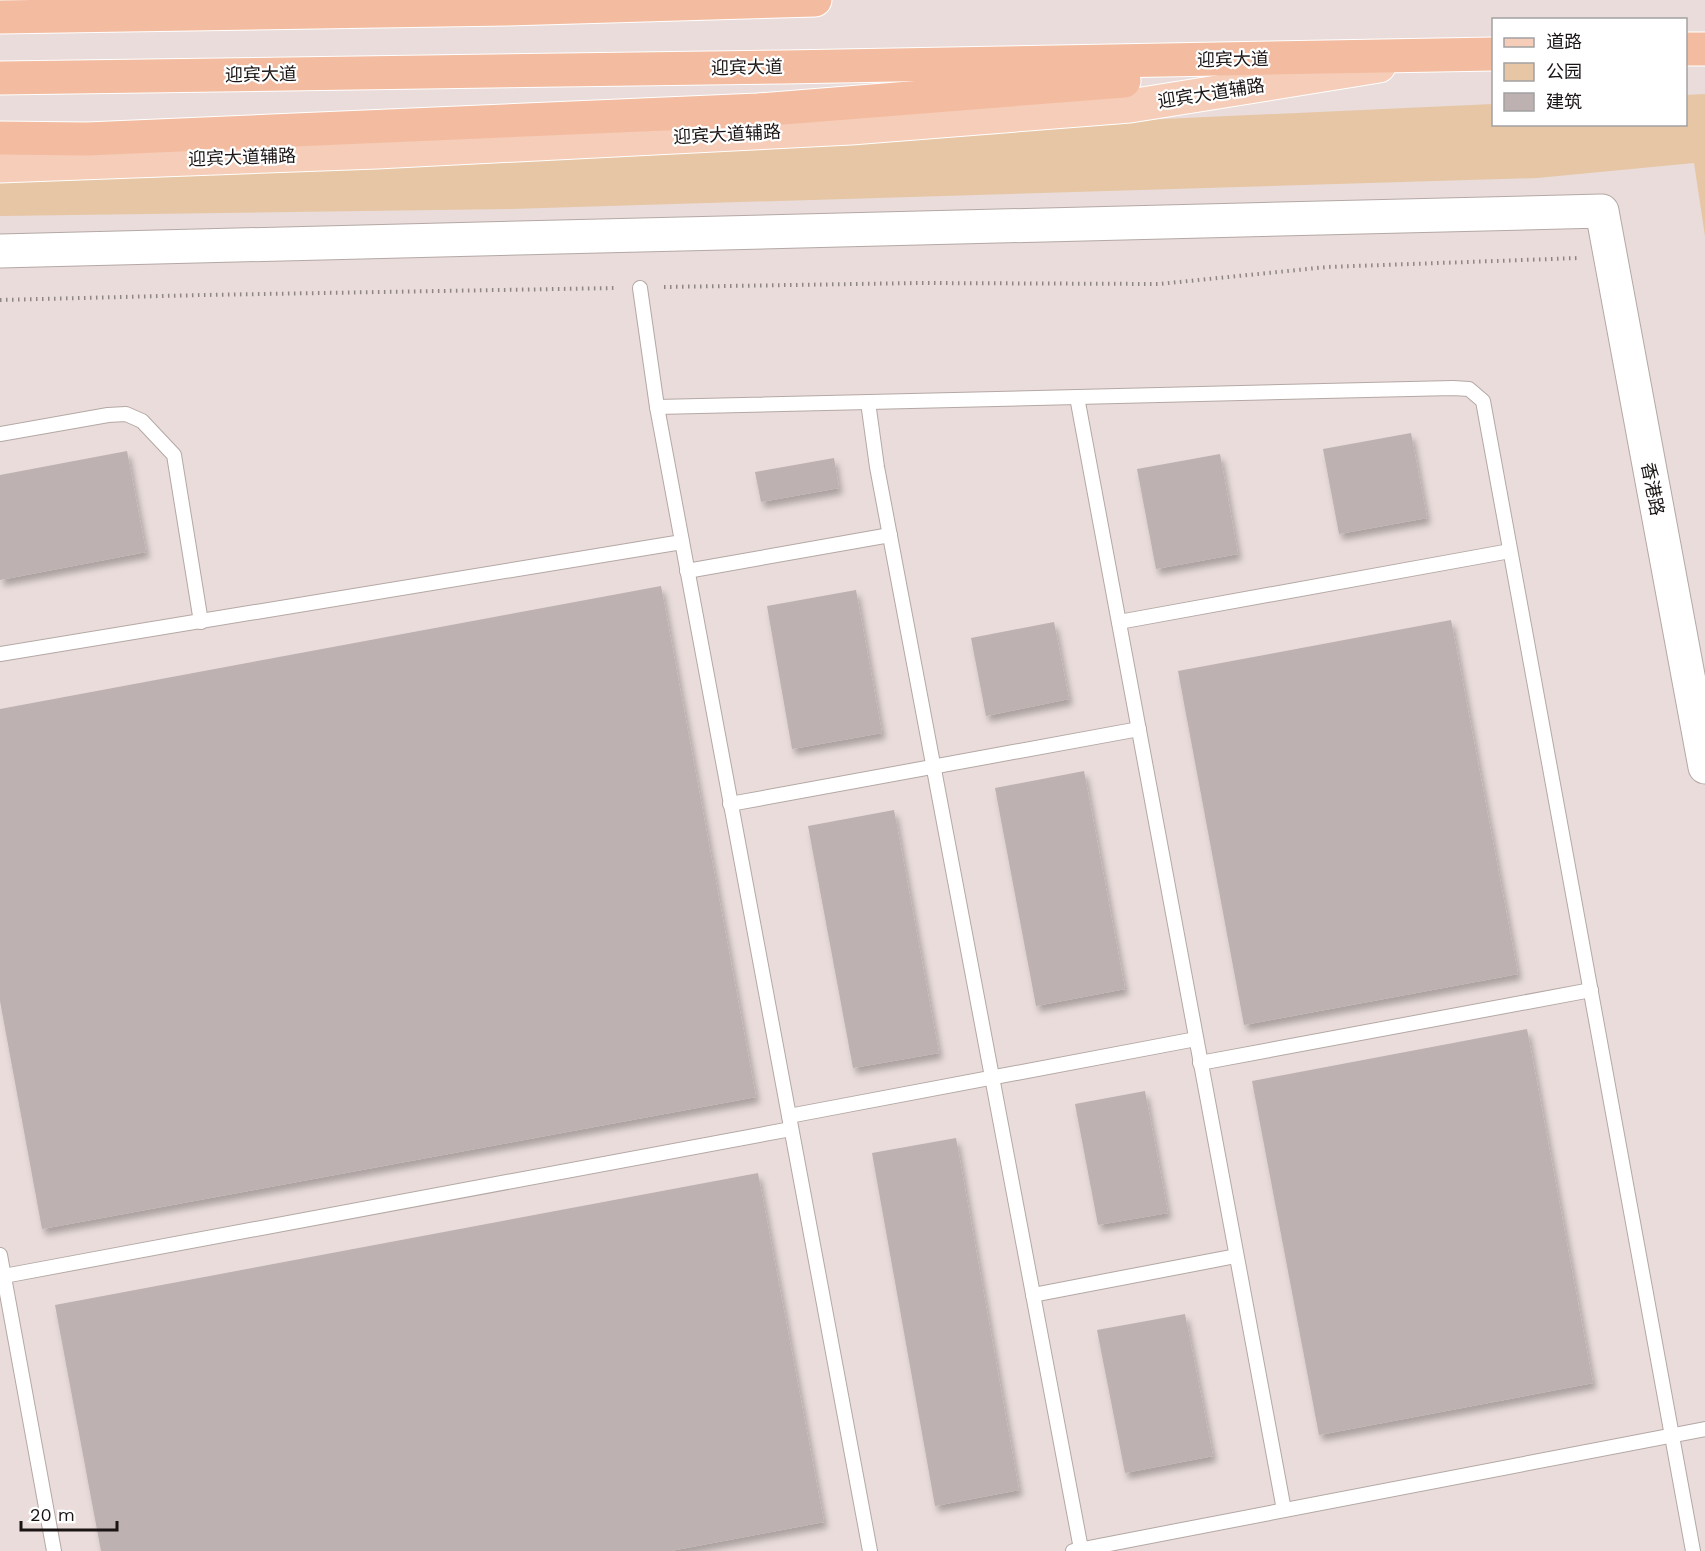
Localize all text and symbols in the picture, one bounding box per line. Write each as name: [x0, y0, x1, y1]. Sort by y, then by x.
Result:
legend: [1492, 18, 1687, 126]
text: 道路: [1546, 31, 1582, 52]
street label: 迎宾大道: [1197, 48, 1269, 70]
street label: 迎宾大道: [711, 56, 783, 78]
text: 公园: [1546, 61, 1582, 82]
street label: 迎宾大道: [225, 63, 297, 85]
street label: 迎宾大道辅路: [1156, 74, 1266, 112]
text: 建筑: [1546, 91, 1582, 112]
street label: 迎宾大道辅路: [673, 121, 781, 147]
street label: 迎宾大道辅路: [188, 145, 296, 169]
street label: 香港路: [1638, 460, 1668, 518]
scale bar: [21, 1494, 117, 1532]
text: 20 m: [30, 1504, 75, 1525]

